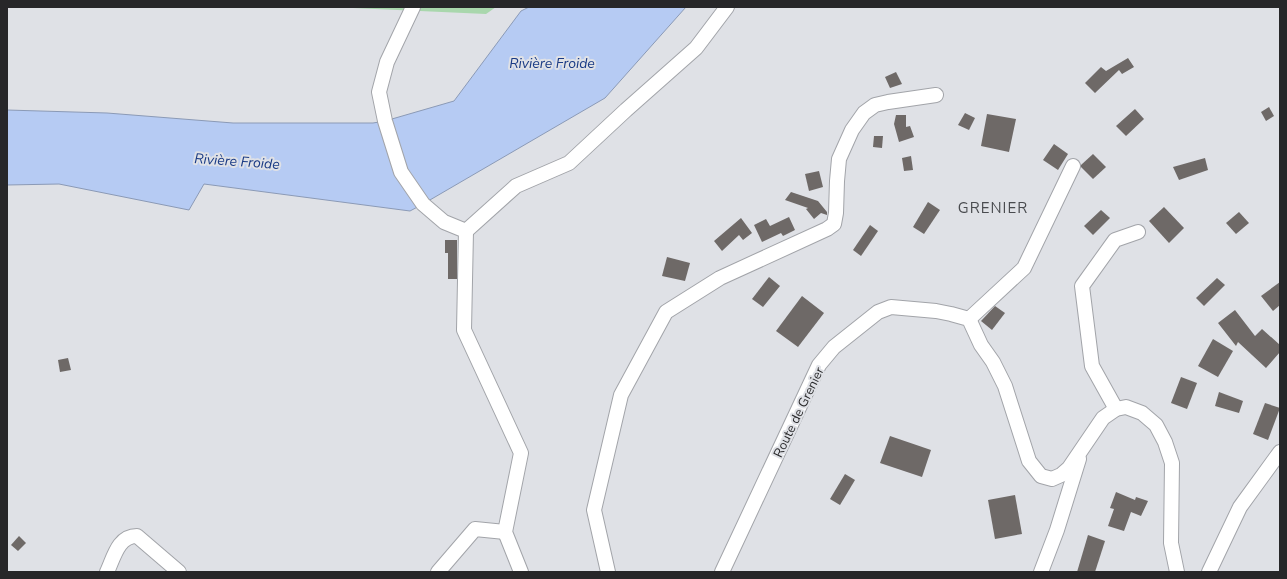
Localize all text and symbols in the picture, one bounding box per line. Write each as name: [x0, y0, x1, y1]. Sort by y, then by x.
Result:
water label: Rivière Froide: [509, 54, 595, 73]
water label: Rivière Froide: [194, 149, 281, 174]
district label: GRENIER: [958, 198, 1028, 218]
street label: Route de Grenier: [769, 364, 829, 461]

